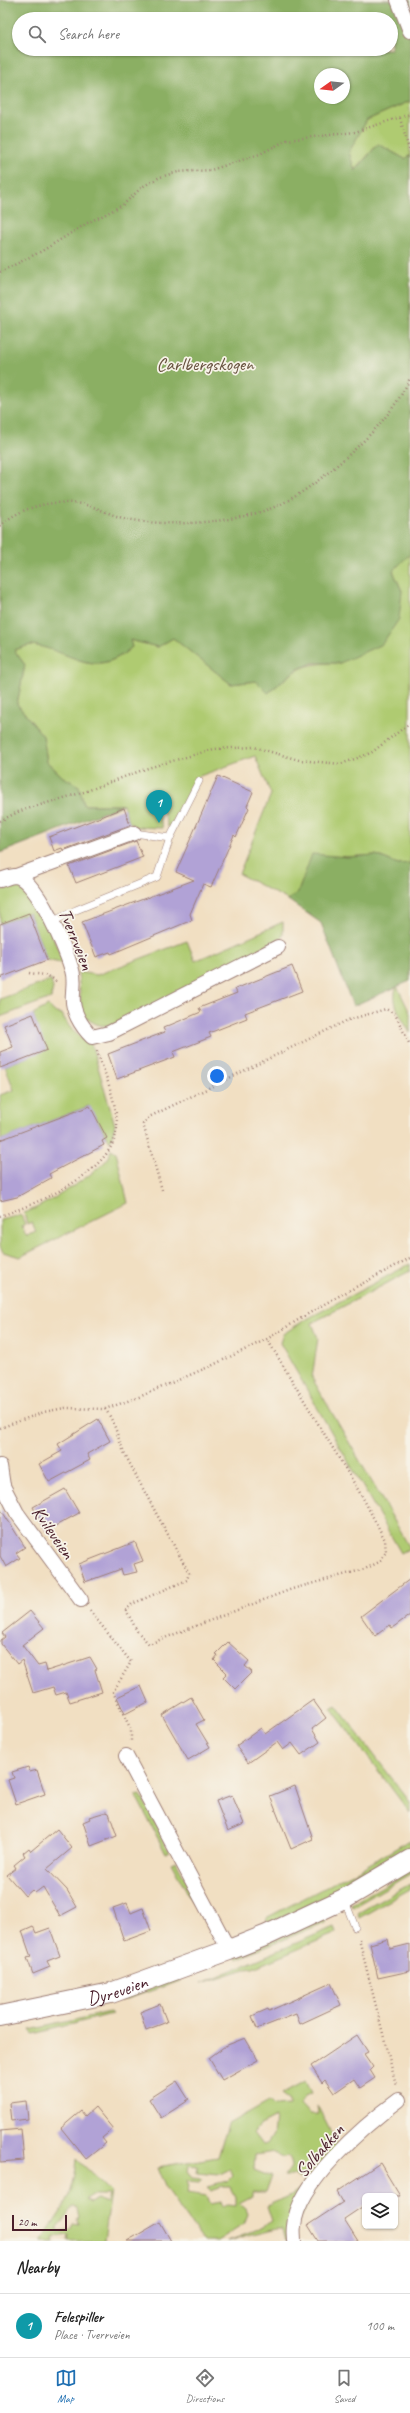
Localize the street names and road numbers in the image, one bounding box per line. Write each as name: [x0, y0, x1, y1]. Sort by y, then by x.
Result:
street label: Tverrveien: [53, 905, 99, 974]
street label: Kvileveien: [26, 1502, 80, 1564]
street label: Dyreveien: [85, 1970, 151, 2011]
street label: Solbakken: [290, 2119, 350, 2182]

